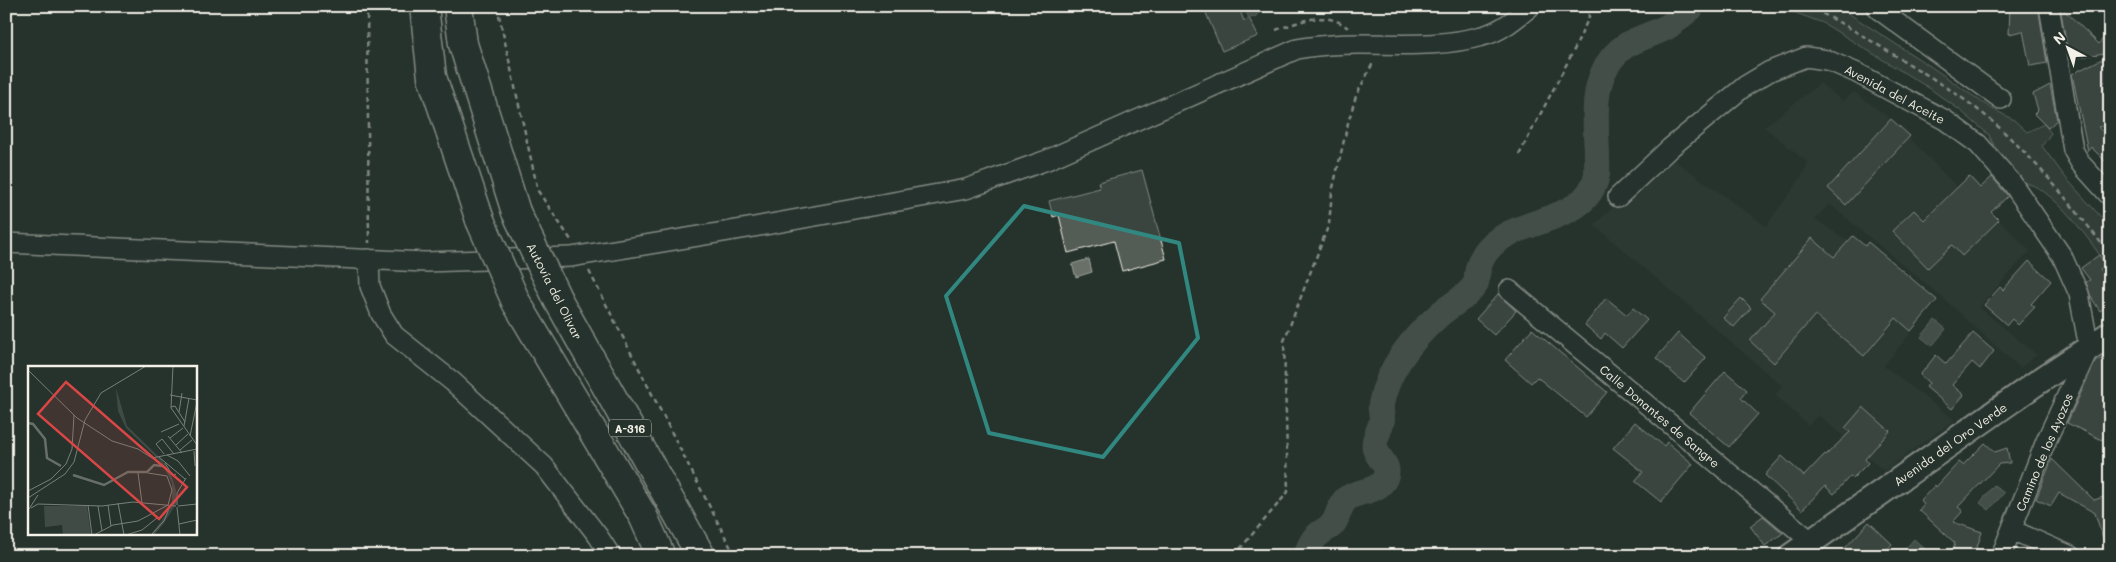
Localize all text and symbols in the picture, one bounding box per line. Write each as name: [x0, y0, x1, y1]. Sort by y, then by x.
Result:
north arrow: [2044, 22, 2094, 72]
text: N: [2049, 27, 2069, 48]
street label: Avenida del Aceite: [1842, 61, 1948, 127]
street label: Autovía del Olivar: [524, 240, 586, 342]
street label: Calle Donantes de Sangre: [1597, 361, 1723, 471]
inset map: [28, 366, 196, 534]
street label: Camino de los Ayozos: [2012, 390, 2076, 514]
street label: Avenida del Oro Verde: [1890, 399, 2010, 489]
road number: A-316: [609, 419, 651, 436]

